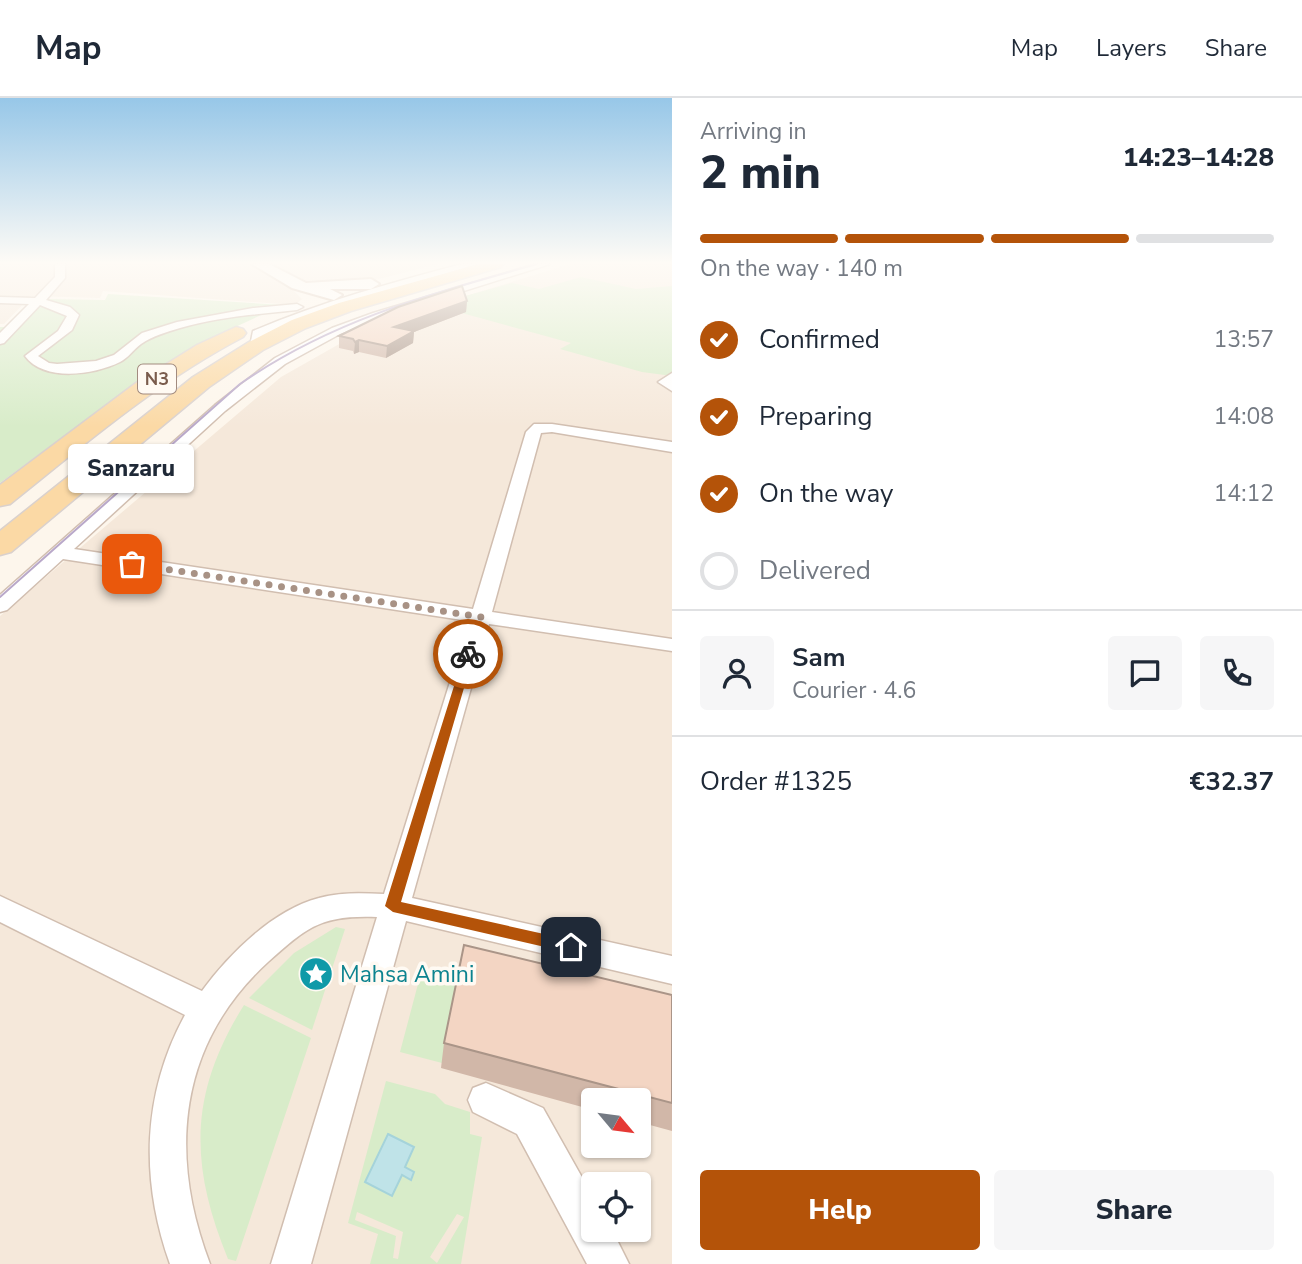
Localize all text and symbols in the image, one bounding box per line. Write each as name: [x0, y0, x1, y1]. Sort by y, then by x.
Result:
text: Map: [35, 26, 102, 71]
text: Map: [1011, 32, 1058, 64]
text: Layers: [1096, 32, 1167, 64]
text: Share: [1205, 32, 1267, 64]
text: Arriving in: [700, 116, 807, 147]
text: 14:23–14:28: [1123, 140, 1274, 175]
text: 2 min: [700, 141, 821, 204]
text: On the way · 140 m: [700, 253, 903, 284]
icon: check: [700, 321, 738, 359]
text: Confirmed: [759, 322, 880, 357]
text: 13:57: [1214, 324, 1274, 355]
road number: N3: [138, 365, 176, 394]
icon: check: [700, 398, 738, 436]
text: Preparing: [759, 399, 872, 434]
text: 14:08: [1214, 401, 1274, 432]
callout: Sanzaru: [69, 445, 195, 494]
text: Sanzaru: [87, 453, 175, 484]
icon: check: [700, 475, 738, 513]
text: On the way: [759, 476, 893, 511]
text: 14:12: [1214, 478, 1274, 509]
pin: [102, 534, 162, 594]
icon: bag: [113, 545, 151, 583]
text: Delivered: [759, 553, 871, 588]
courier: [433, 619, 503, 689]
icon: bike: [449, 635, 487, 673]
button: person: [700, 636, 774, 710]
button: chat: [1108, 636, 1182, 710]
button: phone: [1200, 636, 1274, 710]
text: Sam: [792, 640, 845, 675]
text: Courier · 4.6: [792, 675, 916, 706]
text: Order #1325: [700, 764, 852, 799]
text: €32.37: [1190, 764, 1274, 799]
pin: [541, 917, 601, 977]
icon: home: [552, 928, 590, 966]
place icon: Mahsa Amini: [297, 955, 335, 993]
place label: Mahsa Amini: [340, 959, 474, 990]
north arrow: [581, 1088, 651, 1158]
map controls: [581, 1088, 651, 1242]
button: Help: [700, 1170, 980, 1250]
button: Share: [994, 1170, 1274, 1250]
button: locate: [581, 1172, 651, 1242]

